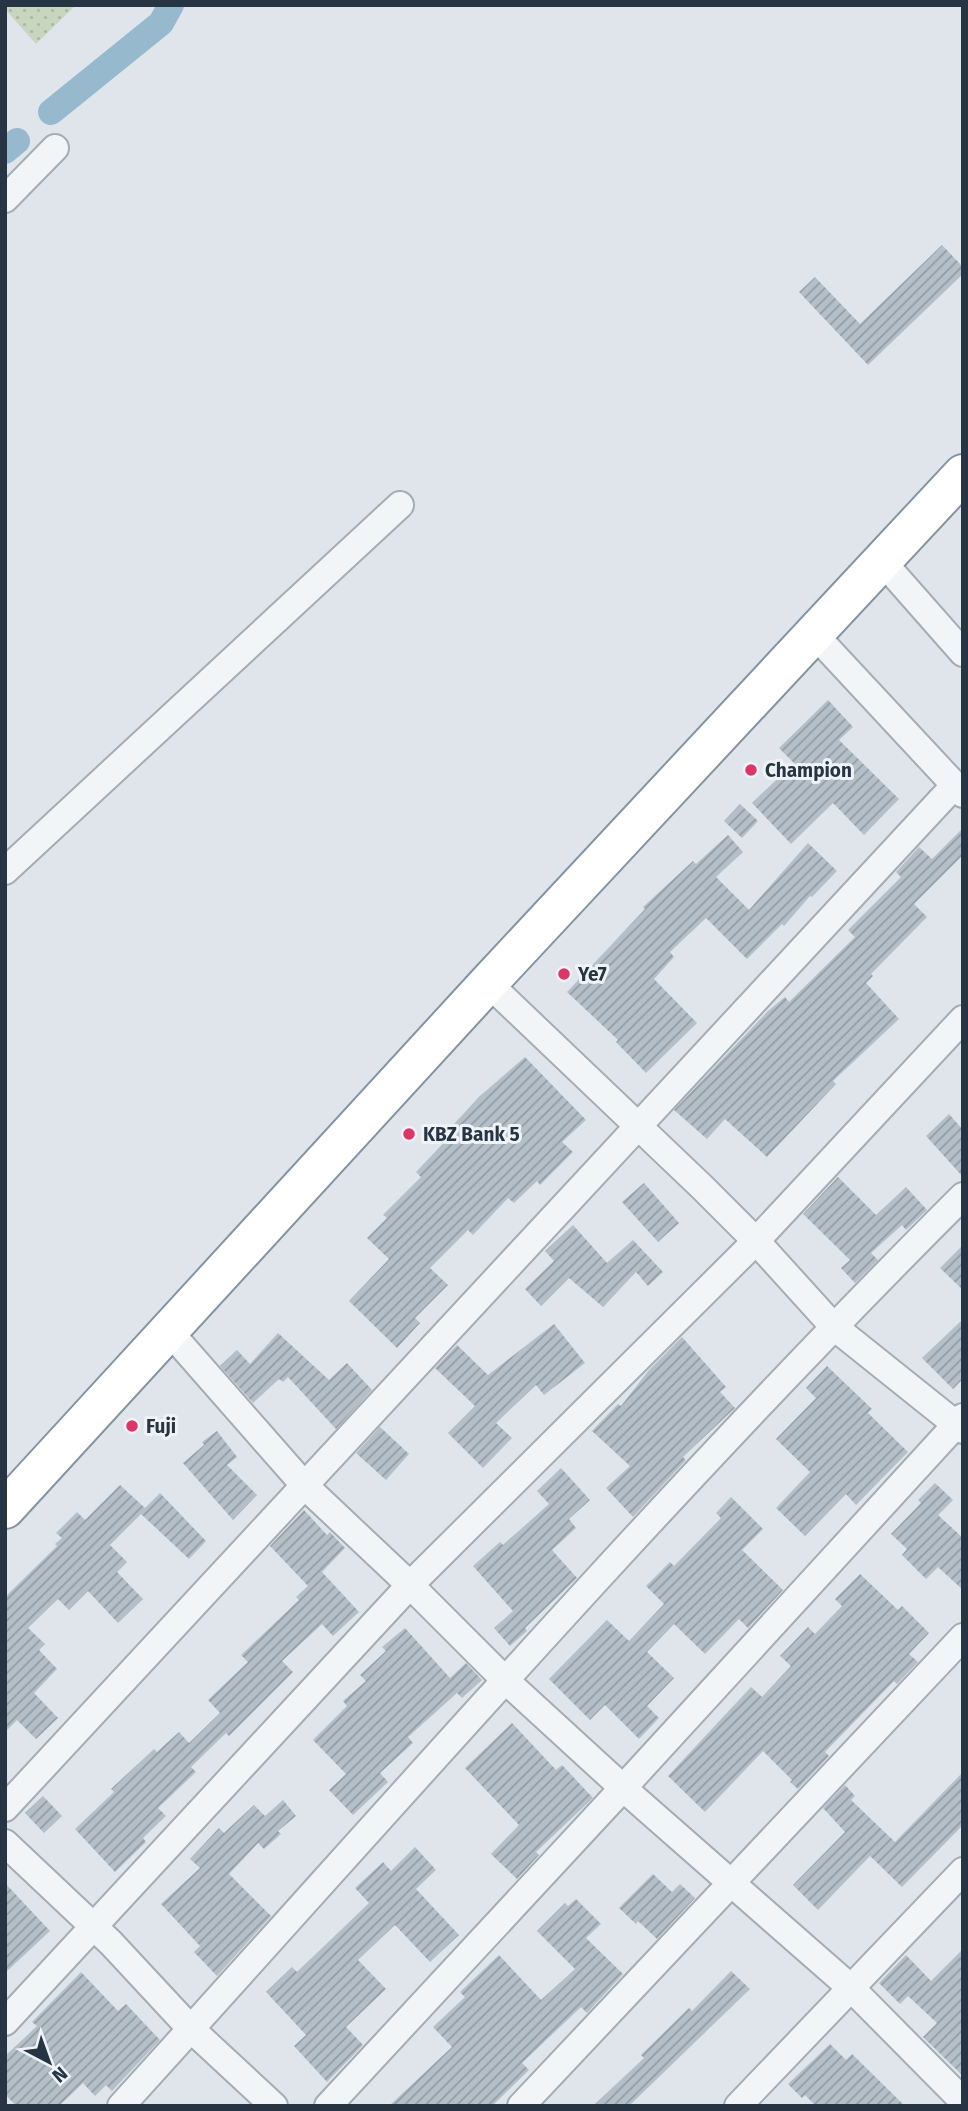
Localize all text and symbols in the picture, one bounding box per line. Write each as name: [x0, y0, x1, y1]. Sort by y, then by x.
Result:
place label: Champion: [765, 759, 852, 782]
marker: Champion: [743, 762, 759, 778]
place label: Ye7: [577, 963, 607, 986]
marker: Ye7: [556, 966, 572, 982]
place label: KBZ Bank 5: [423, 1123, 520, 1146]
marker: KBZ Bank 5: [401, 1126, 417, 1142]
place label: Fuji: [146, 1415, 176, 1438]
marker: Fuji: [124, 1418, 140, 1434]
north arrow: [14, 2027, 84, 2097]
text: N: [48, 2062, 72, 2087]

